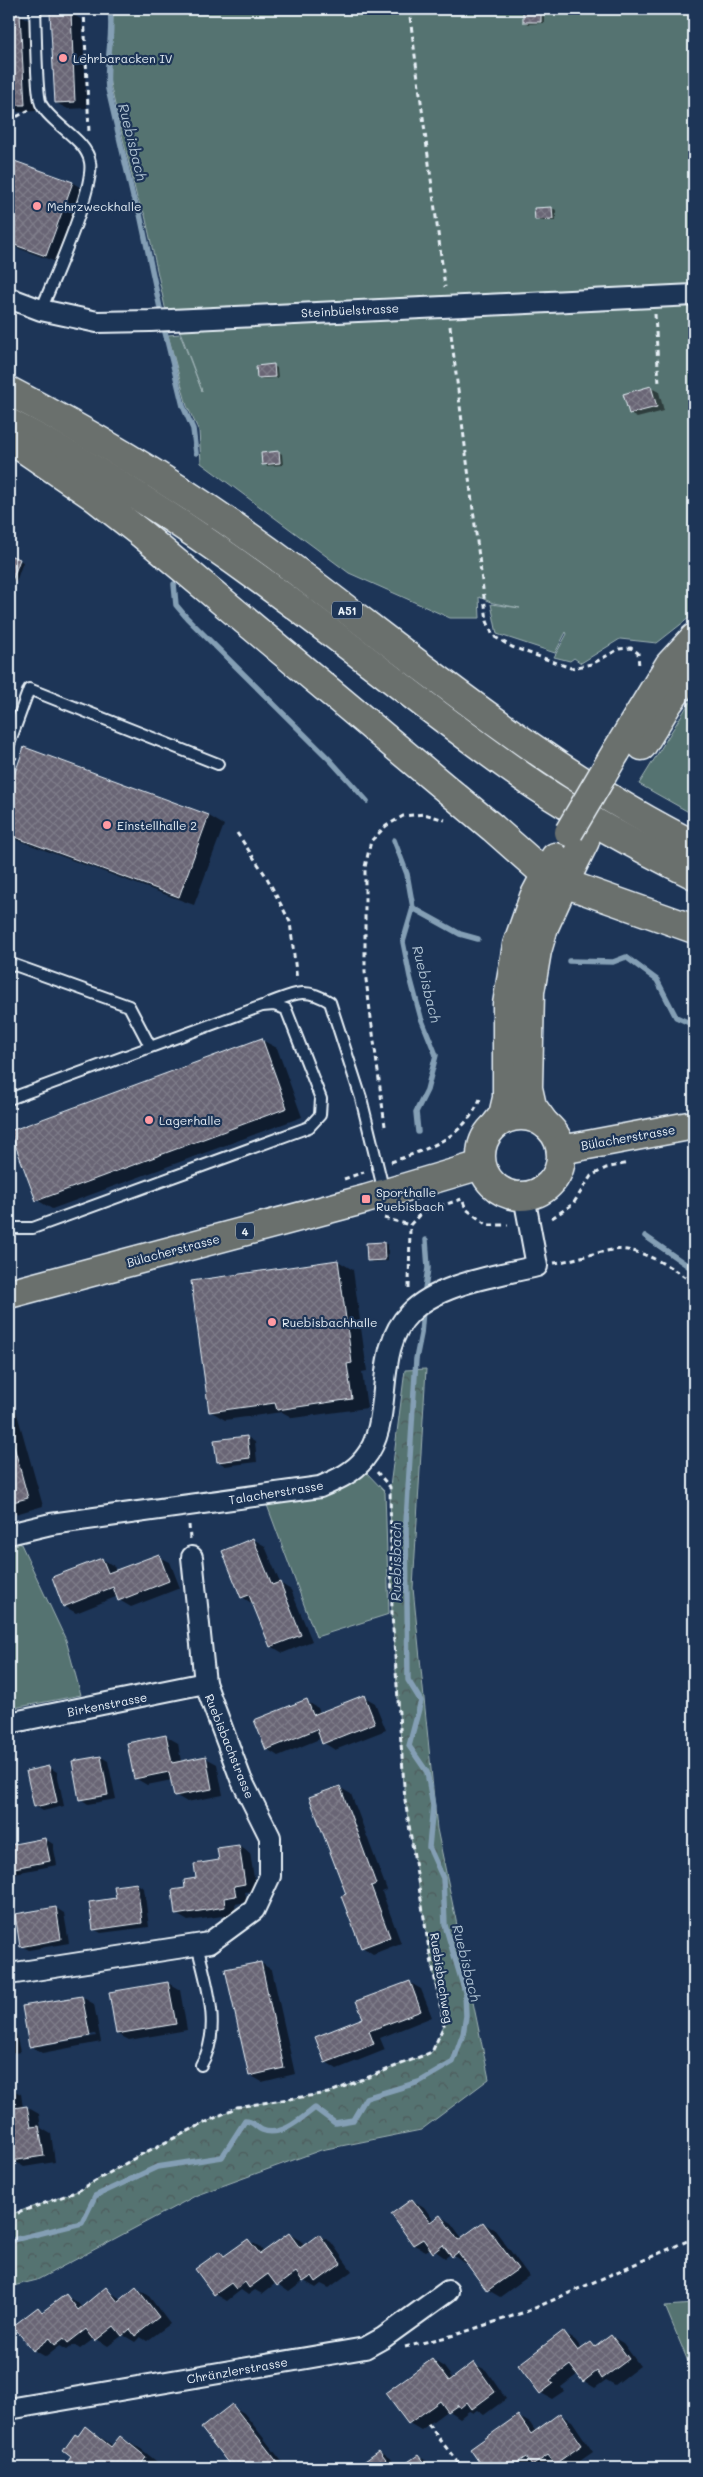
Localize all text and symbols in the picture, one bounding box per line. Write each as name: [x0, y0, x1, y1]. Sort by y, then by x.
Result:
place label: Lehrbaracken IV: [73, 50, 173, 66]
marker: Lehrbaracken IV: [57, 52, 69, 64]
water label: Ruebisbach: [114, 101, 152, 183]
place label: Mehrzweckhalle: [47, 198, 141, 214]
marker: Mehrzweckhalle: [31, 200, 43, 212]
street label: Steinbüelstrasse: [301, 299, 399, 321]
road number: A51: [332, 602, 362, 618]
place label: Einstellhalle 2: [117, 817, 197, 833]
marker: Einstellhalle 2: [101, 819, 113, 831]
water label: Ruebisbach: [408, 943, 446, 1025]
place label: Lagerhalle: [159, 1112, 221, 1128]
marker: Lagerhalle: [143, 1114, 155, 1126]
street label: Bülacherstrasse: [580, 1121, 676, 1153]
place label: Sporthalle Ruebisbach: [376, 1184, 444, 1214]
marker: Sporthalle Ruebisbach: [360, 1193, 372, 1205]
road number: 4: [236, 1222, 254, 1240]
street label: Bülacherstrasse: [125, 1230, 221, 1270]
place label: Ruebisbachhalle: [282, 1314, 377, 1330]
marker: Ruebisbachhalle: [266, 1316, 278, 1328]
street label: Talacherstrasse: [228, 1477, 324, 1507]
water label: Ruebisbach: [386, 1522, 405, 1602]
street label: Birkenstrasse: [66, 1688, 148, 1720]
street label: Ruebisbachstrasse: [202, 1691, 258, 1801]
water label: Ruebisbach: [448, 1922, 486, 2004]
street label: Ruebisbachweg: [427, 1932, 457, 2024]
street label: Chränzlerstrasse: [185, 2353, 289, 2387]

